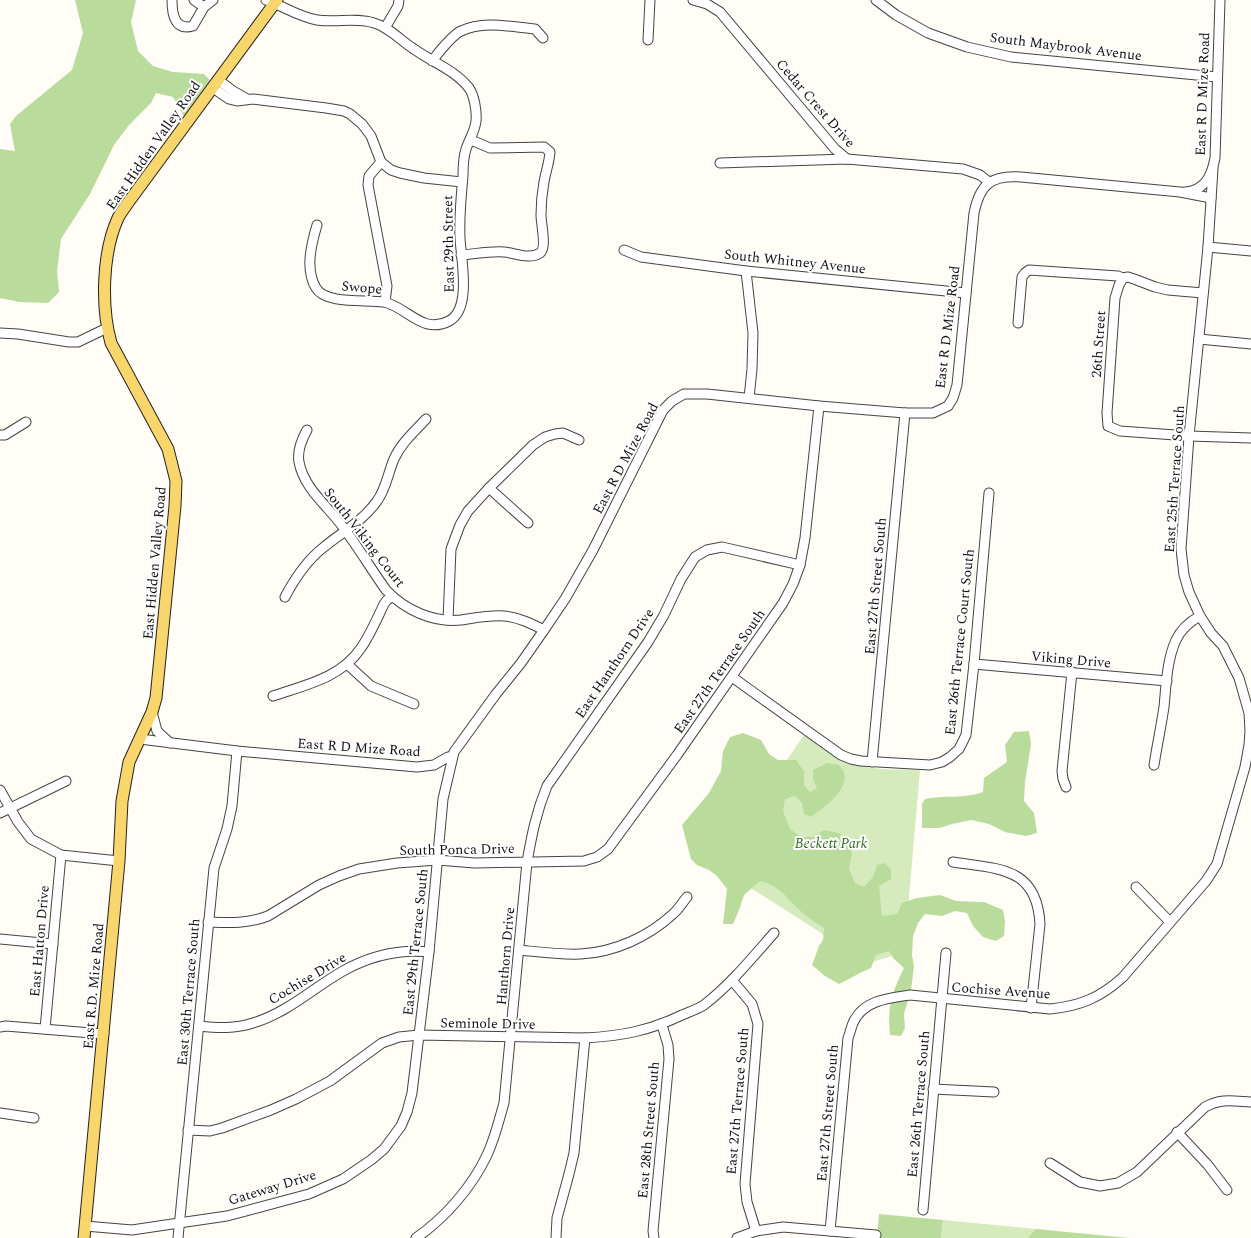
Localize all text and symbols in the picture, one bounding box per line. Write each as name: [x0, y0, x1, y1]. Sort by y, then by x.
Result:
street label: South Maybrook Avenue: [989, 27, 1143, 66]
street label: East R D Mize Road: [1190, 32, 1215, 156]
street label: Cedar Crest Drive: [771, 54, 860, 153]
street label: East Hidden Valley Road: [101, 76, 206, 214]
street label: East 29th Street: [437, 195, 460, 293]
street label: South Whitney Avenue: [723, 244, 867, 279]
street label: East R D Mize Road: [930, 264, 965, 390]
street label: Swope: [341, 275, 383, 300]
street label: 26th Street: [1086, 310, 1111, 378]
street label: East R D Mize Road: [587, 399, 664, 518]
street label: East 25th Terrace South: [1159, 405, 1190, 553]
street label: South Viking Court: [319, 483, 410, 592]
street label: East Hidden Valley Road: [137, 486, 172, 640]
street label: East 27th Street South: [859, 517, 892, 655]
street label: East 26th Terrace Court South: [939, 548, 980, 736]
street label: East Hanthorn Drive: [570, 604, 659, 723]
street label: East 27th Terrace South: [668, 605, 770, 738]
street label: Viking Drive: [1030, 646, 1112, 673]
street label: East R D Mize Road: [297, 733, 422, 762]
park label: Beckett Park: [795, 833, 868, 854]
street label: South Ponca Drive: [399, 838, 515, 861]
street label: East 29th Terrace South: [397, 867, 434, 1017]
street label: East Hatton Drive: [24, 884, 55, 998]
street label: Hanthorn Drive: [491, 906, 520, 1006]
street label: East 30th Terrace South: [172, 918, 205, 1067]
street label: East R.D. Mize Road: [78, 922, 109, 1050]
street label: Cochise Drive: [264, 947, 350, 1010]
street label: Cochise Avenue: [951, 977, 1052, 1004]
street label: Seminole Drive: [440, 1012, 536, 1035]
street label: East 27th Terrace South: [721, 1027, 754, 1176]
street label: East 26th Terrace South: [902, 1030, 935, 1179]
street label: East 27th Street South: [811, 1044, 844, 1182]
street label: East 28th Street South: [632, 1061, 665, 1199]
street label: Gateway Drive: [225, 1164, 319, 1211]

